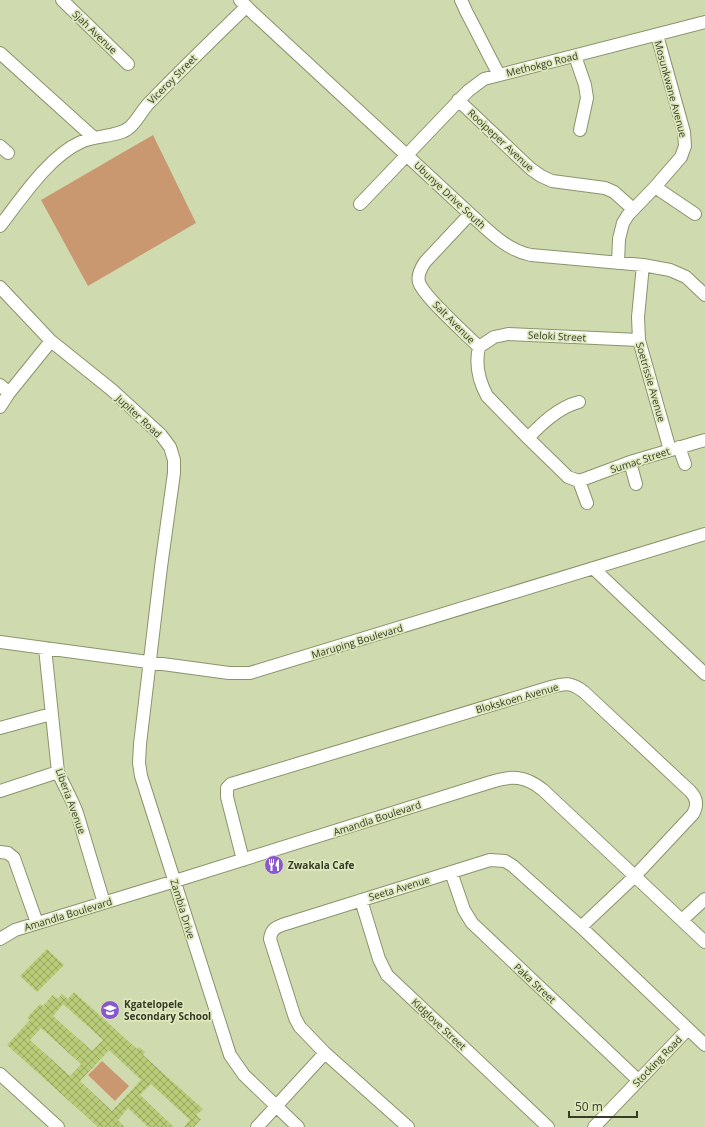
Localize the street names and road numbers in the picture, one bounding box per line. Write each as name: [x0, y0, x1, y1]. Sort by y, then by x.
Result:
street label: Sjah Avenue: [70, 7, 121, 57]
street label: Mosunkwane Avenue: [651, 39, 691, 139]
street label: Methokgo Road: [505, 48, 579, 80]
street label: Viceroy Street: [144, 51, 200, 107]
street label: Rooipeper Avenue: [465, 106, 537, 175]
street label: Ubunye Drive South: [411, 158, 489, 232]
street label: Salt Avenue: [430, 298, 479, 347]
street label: Seloki Street: [528, 327, 587, 345]
street label: Soetrissie Avenue: [633, 340, 669, 424]
street label: Jupiter Road: [113, 391, 165, 441]
street label: Sumac Street: [608, 444, 672, 476]
street label: Maruping Boulevard: [309, 620, 405, 662]
street label: Blokskoen Avenue: [474, 679, 560, 717]
street label: Liberia Avenue: [53, 766, 90, 836]
street label: Amandla Boulevard: [331, 797, 423, 839]
street label: Seeta Avenue: [367, 872, 432, 904]
street label: Zambia Drive: [167, 877, 199, 941]
street label: Amandla Boulevard: [22, 894, 114, 934]
street label: Paka Street: [511, 960, 559, 1006]
street label: Kidglove Street: [409, 995, 470, 1053]
street label: Stocking Road: [629, 1033, 685, 1089]

